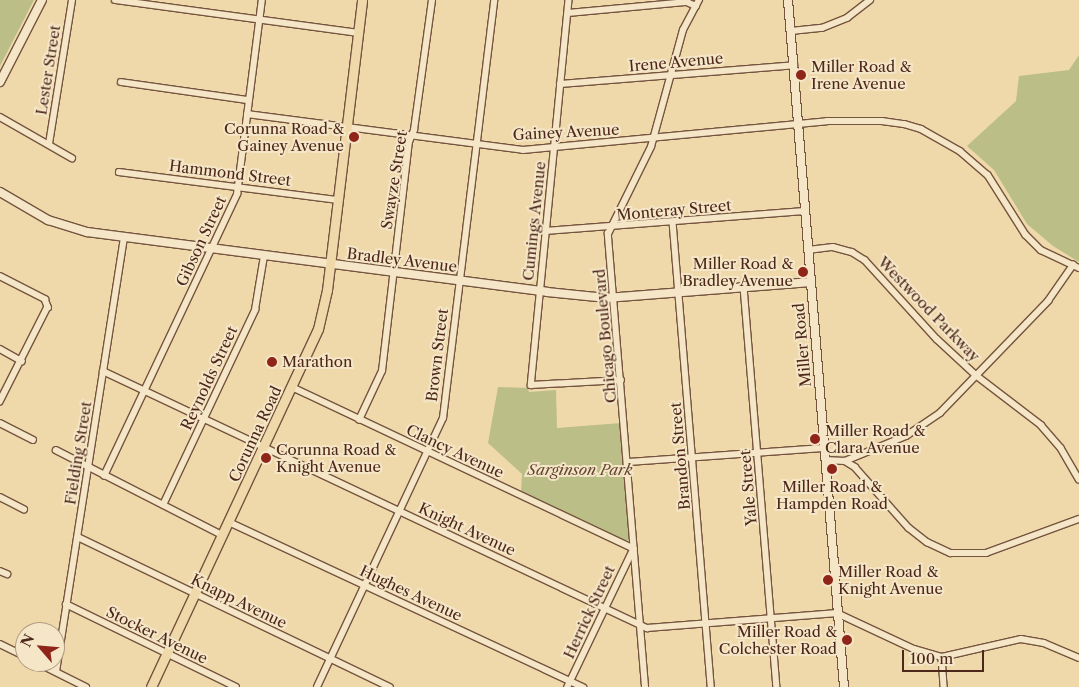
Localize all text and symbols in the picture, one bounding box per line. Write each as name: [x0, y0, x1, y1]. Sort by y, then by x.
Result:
street label: Lester Street: [32, 24, 64, 116]
street label: Irene Avenue: [628, 49, 724, 75]
place label: Miller Road & Irene Avenue: [811, 57, 912, 92]
marker: Miller Road & Irene Avenue: [795, 69, 807, 81]
place label: Corunna Road & Gainey Avenue: [224, 119, 344, 154]
street label: Gainey Avenue: [512, 120, 620, 144]
street label: Swayze Street: [377, 130, 411, 230]
marker: Corunna Road & Gainey Avenue: [348, 131, 360, 143]
street label: Hammond Street: [168, 157, 292, 189]
street label: Cumings Avenue: [519, 160, 549, 282]
street label: Gibson Street: [172, 193, 230, 289]
street label: Monteray Street: [616, 196, 732, 224]
street label: Bradley Avenue: [345, 244, 459, 276]
street label: Westwood Parkway: [874, 253, 984, 365]
place label: Miller Road & Bradley Avenue: [681, 254, 793, 289]
marker: Miller Road & Bradley Avenue: [797, 266, 809, 278]
street label: Chicago Boulevard: [590, 268, 620, 404]
street label: Miller Road: [789, 302, 815, 388]
street label: Brown Street: [422, 307, 452, 403]
street label: Reynolds Street: [177, 323, 241, 433]
place label: Marathon: [282, 353, 352, 371]
marker: Marathon: [266, 356, 278, 368]
street label: Corunna Road: [225, 383, 285, 485]
street label: Fielding Street: [61, 400, 95, 506]
street label: Brandon Street: [666, 401, 694, 511]
street label: Clancy Avenue: [403, 420, 507, 482]
place label: Miller Road & Clara Avenue: [825, 421, 926, 456]
marker: Miller Road & Clara Avenue: [809, 433, 821, 445]
place label: Corunna Road & Knight Avenue: [276, 440, 396, 475]
street label: Yale Street: [736, 449, 760, 527]
marker: Corunna Road & Knight Avenue: [260, 452, 272, 464]
park label: Sarginson Park: [528, 461, 632, 479]
marker: Miller Road & Hampden Road: [826, 463, 838, 475]
place label: Miller Road & Hampden Road: [776, 477, 888, 512]
street label: Knight Avenue: [415, 499, 519, 559]
street label: Hughes Avenue: [357, 561, 465, 625]
street label: Herrick Street: [559, 562, 619, 662]
place label: Miller Road & Knight Avenue: [838, 562, 944, 597]
street label: Knapp Avenue: [188, 570, 290, 632]
marker: Miller Road & Knight Avenue: [822, 574, 834, 586]
street label: Stocker Avenue: [103, 602, 211, 668]
north arrow: [15, 622, 65, 672]
place label: Miller Road & Colchester Road: [719, 622, 837, 657]
text: N: [17, 631, 38, 650]
marker: Miller Road & Colchester Road: [841, 634, 853, 646]
scale bar: [904, 640, 986, 672]
text: 100 m: [910, 649, 953, 668]

